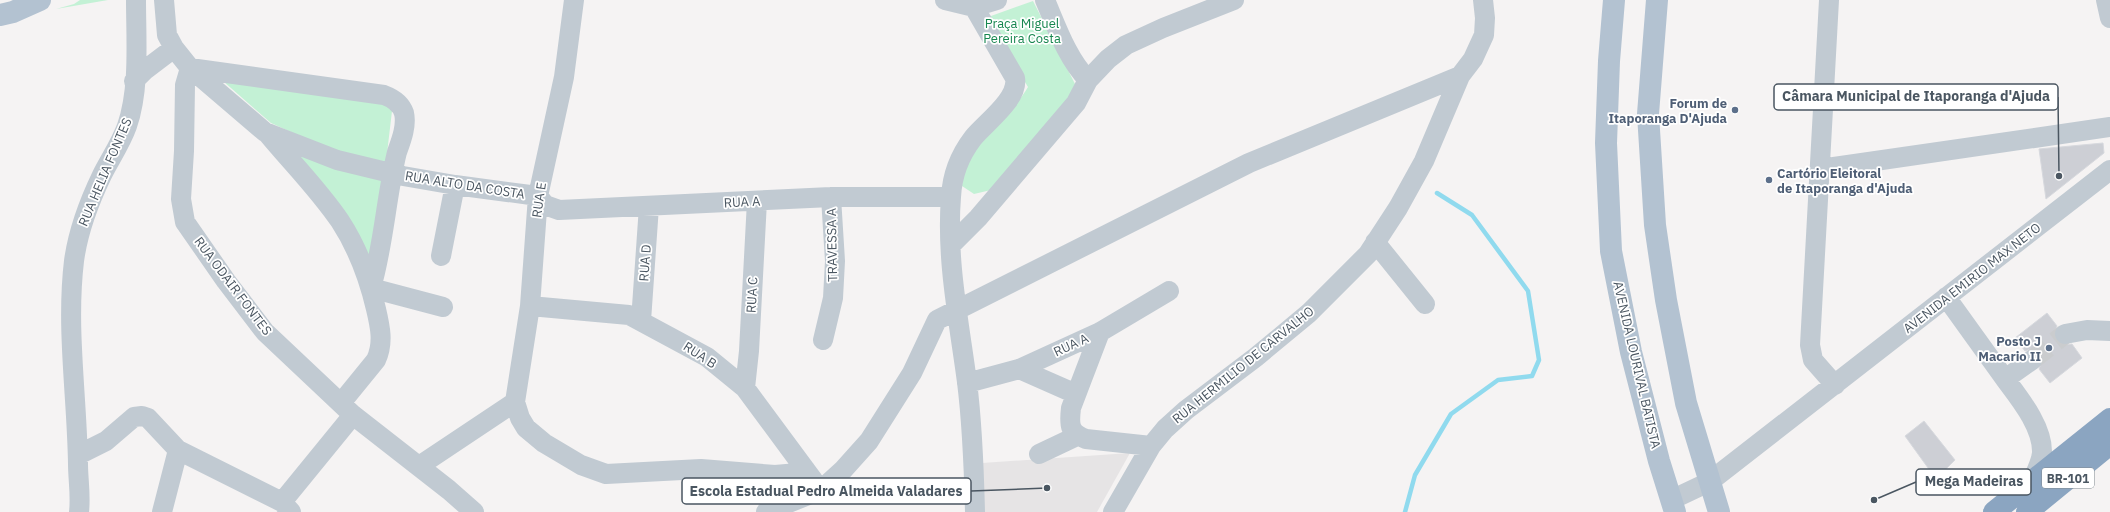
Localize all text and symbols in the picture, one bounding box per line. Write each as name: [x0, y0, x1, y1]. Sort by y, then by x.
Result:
park label: Praça Miguel Pereira Costa: [983, 15, 1061, 47]
callout: Câmara Municipal de Itaporanga d'Ajuda: [1774, 84, 2058, 110]
text: Câmara Municipal de Itaporanga d'Ajuda: [1782, 87, 2050, 105]
place label: Forum de Itaporanga D'Ajuda: [1609, 95, 1727, 127]
marker: Forum de Itaporanga D'Ajuda: [1730, 105, 1740, 115]
street label: RUA HELIA FONTES: [74, 115, 136, 229]
place label: Cartório Eleitoral de Itaporanga d'Ajuda: [1777, 165, 1913, 197]
street label: RUA ALTO DA COSTA: [404, 167, 527, 203]
marker: Cartório Eleitoral de Itaporanga d'Ajuda: [1764, 175, 1774, 185]
street label: RUA E: [528, 181, 550, 219]
street label: RUA A: [723, 193, 761, 211]
street label: TRAVESSA A: [823, 207, 841, 282]
street label: AVENIDA EMIRIO MAX NETO: [1900, 219, 2044, 337]
street label: RUA ODAIR FONTES: [190, 233, 276, 339]
street label: RUA D: [635, 244, 655, 282]
street label: RUA C: [743, 276, 761, 314]
street label: AVENIDA LOURIVAL BATISTA: [1609, 280, 1665, 451]
street label: RUA HERMILIO DE CARVALHO: [1169, 303, 1317, 427]
street label: RUA A: [1051, 329, 1092, 360]
place label: Posto J Macario II: [1978, 333, 2041, 365]
street label: RUA B: [680, 338, 720, 372]
marker: Posto J Macario II: [2044, 343, 2054, 353]
road number: BR-101: [2042, 468, 2094, 488]
callout: Mega Madeiras: [1916, 469, 2031, 495]
text: Mega Madeiras: [1925, 472, 2023, 490]
callout: Escola Estadual Pedro Almeida Valadares: [682, 478, 971, 504]
text: Escola Estadual Pedro Almeida Valadares: [689, 482, 963, 500]

